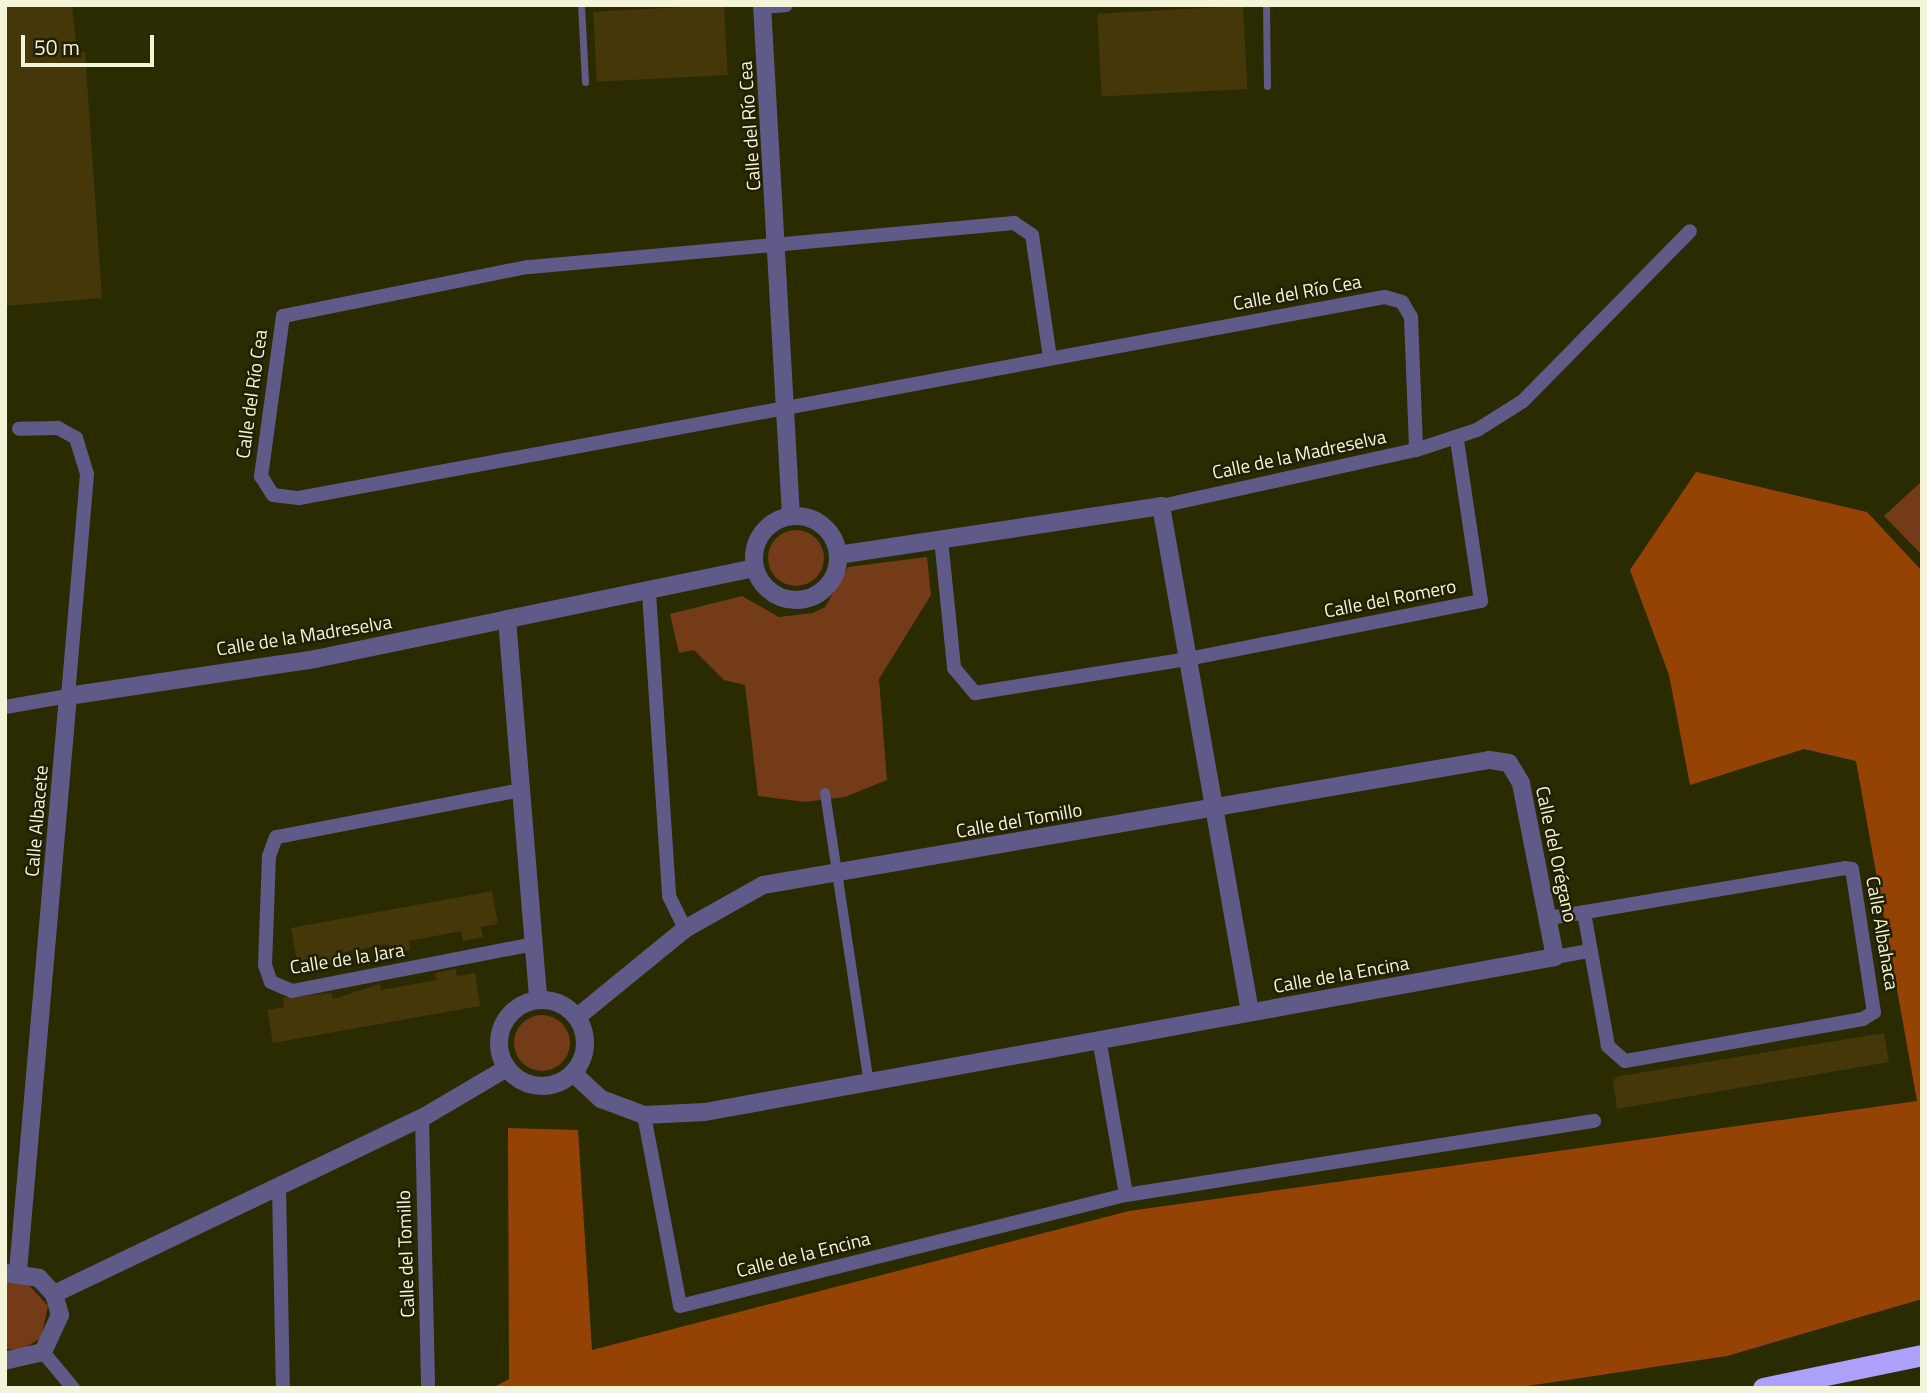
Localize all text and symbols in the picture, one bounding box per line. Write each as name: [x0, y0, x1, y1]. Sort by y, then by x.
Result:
scale bar: [24, 21, 158, 65]
text: 50 m: [34, 31, 80, 63]
street label: Calle del Río Cea: [733, 60, 765, 192]
street label: Calle del Río Cea: [1231, 269, 1363, 315]
street label: Calle del Río Cea: [231, 328, 271, 460]
street label: Calle de la Madreselva: [1210, 424, 1388, 484]
street label: Calle del Romero: [1322, 574, 1458, 622]
street label: Calle de la Madreselva: [215, 610, 393, 660]
street label: Calle Albacete: [20, 764, 52, 878]
street label: Calle del Orégano: [1531, 784, 1583, 924]
street label: Calle del Tomillo: [954, 798, 1084, 842]
street label: Calle Albahaca: [1862, 874, 1904, 992]
street label: Calle de la Jara: [288, 938, 406, 978]
street label: Calle de la Encina: [1271, 951, 1411, 997]
street label: Calle del Tomillo: [391, 1190, 419, 1318]
street label: Calle de la Encina: [734, 1226, 872, 1282]

